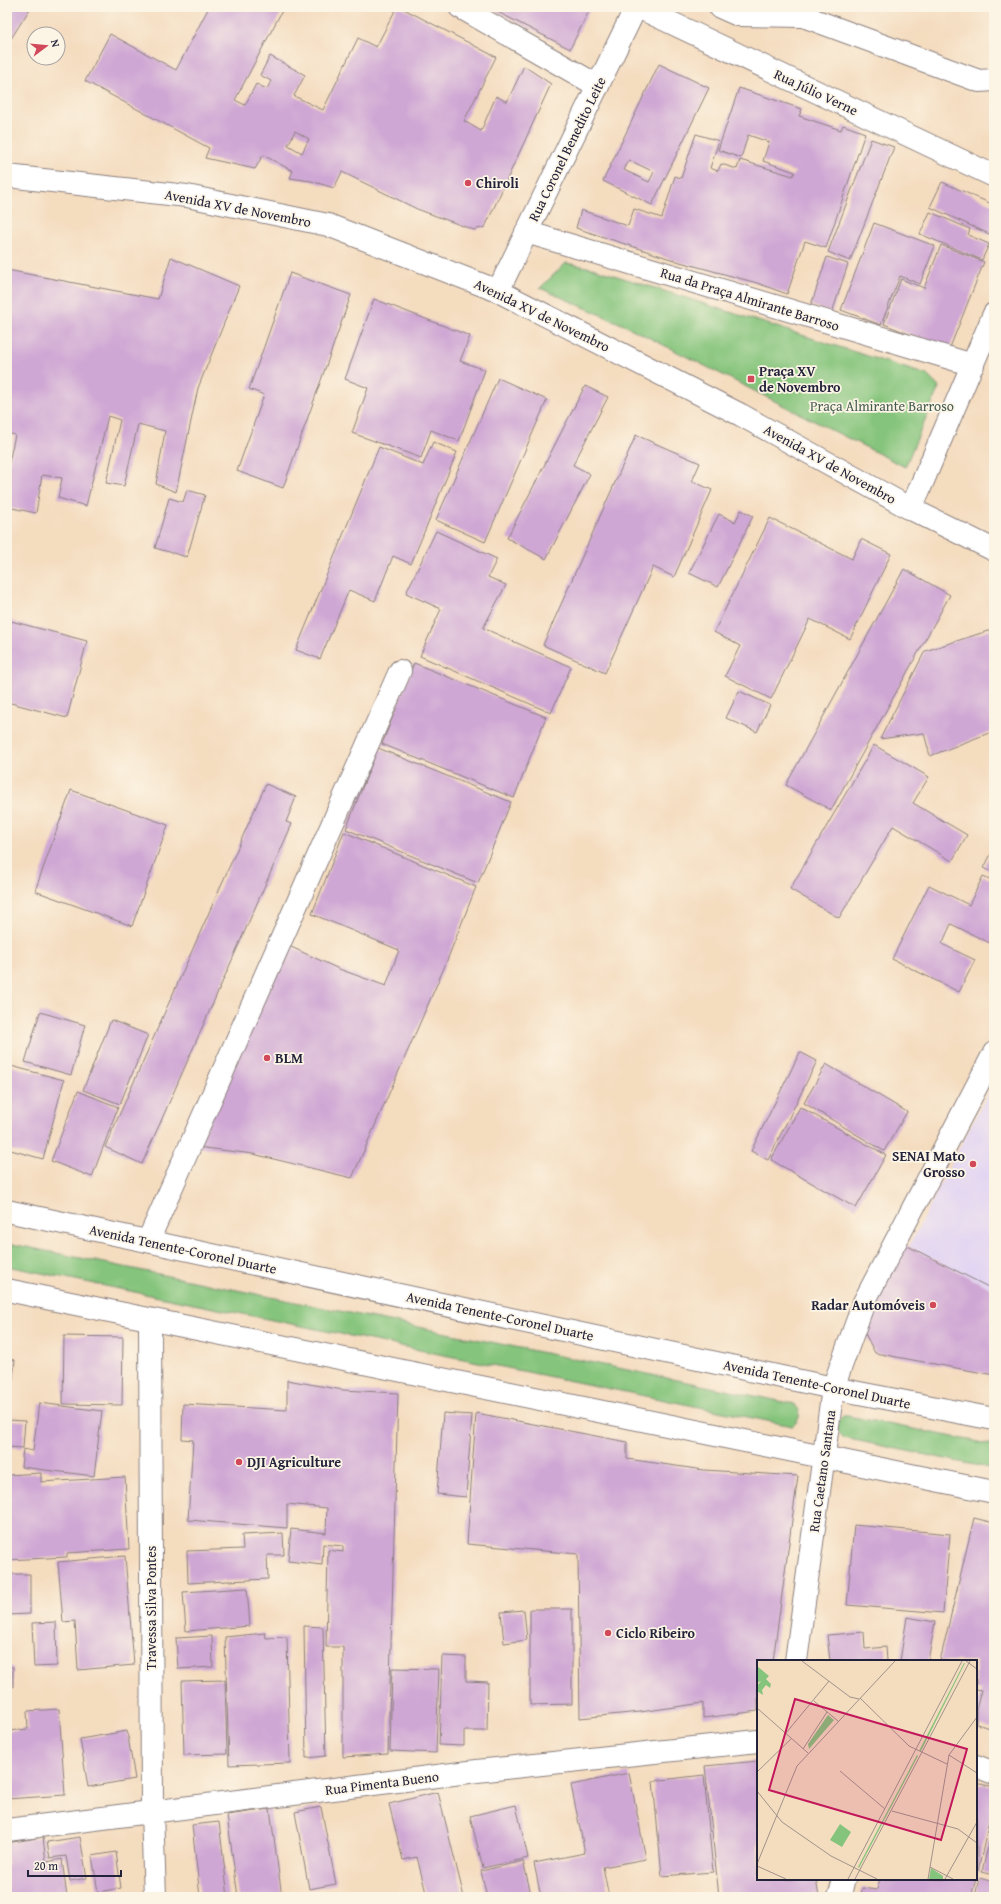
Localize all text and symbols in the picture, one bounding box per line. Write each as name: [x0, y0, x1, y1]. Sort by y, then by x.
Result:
north arrow: [26, 26, 66, 66]
text: N: [47, 38, 64, 50]
street label: Rua Júlio Verne: [771, 64, 862, 120]
street label: Rua Coronel Benedito Leite: [523, 73, 611, 225]
place label: Chiroli: [476, 173, 520, 193]
marker: Chiroli: [463, 178, 473, 188]
street label: Avenida XV de Novembro: [163, 184, 313, 232]
street label: Rua da Praça Almirante Barroso: [658, 262, 842, 336]
street label: Avenida XV de Novembro: [471, 273, 613, 357]
place label: Praça XV de Novembro: [759, 361, 841, 397]
marker: Praça XV de Novembro: [746, 374, 756, 384]
park label: Praça Almirante Barroso: [810, 396, 954, 416]
street label: Avenida XV de Novembro: [760, 419, 900, 509]
place label: BLM: [275, 1048, 303, 1068]
marker: BLM: [262, 1053, 272, 1063]
place label: SENAI Mato Grosso: [892, 1146, 966, 1182]
marker: SENAI Mato Grosso: [968, 1159, 978, 1169]
street label: Avenida Tenente-Coronel Duarte: [87, 1219, 279, 1279]
street label: Avenida Tenente-Coronel Duarte: [404, 1286, 596, 1346]
place label: Radar Automóveis: [811, 1295, 925, 1315]
marker: Radar Automóveis: [928, 1300, 938, 1310]
street label: Avenida Tenente-Coronel Duarte: [721, 1354, 913, 1414]
street label: Rua Caetano Santana: [804, 1408, 841, 1533]
place label: DJI Agriculture: [247, 1452, 341, 1472]
marker: DJI Agriculture: [234, 1457, 244, 1467]
street label: Travessa Silva Pontes: [141, 1546, 161, 1670]
place label: Ciclo Ribeiro: [616, 1623, 695, 1643]
marker: Ciclo Ribeiro: [603, 1628, 613, 1638]
inset map: [757, 1660, 977, 1880]
street label: Rua Pimenta Bueno: [324, 1766, 440, 1800]
scale bar: [28, 1852, 121, 1878]
text: 20 m: [34, 1857, 58, 1874]

